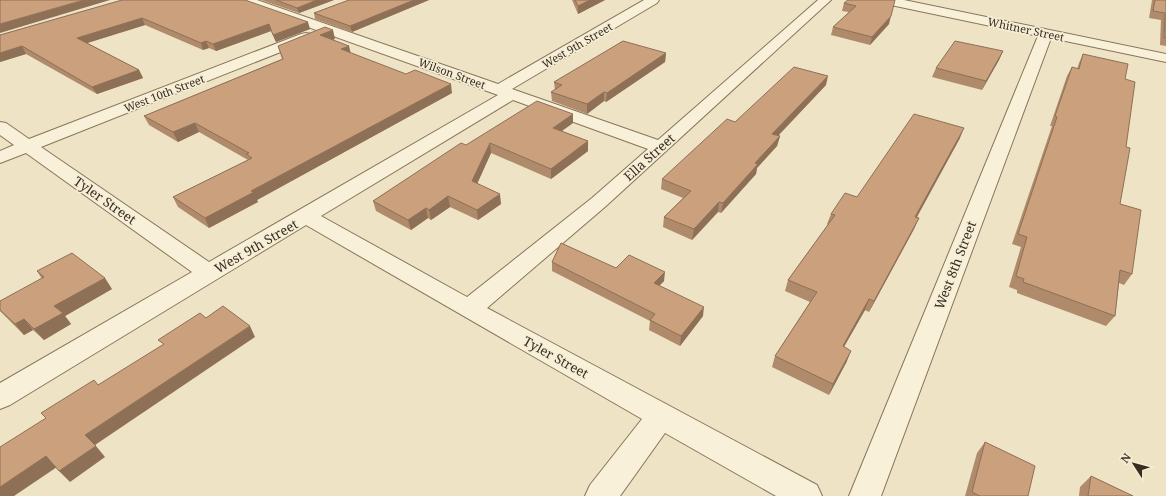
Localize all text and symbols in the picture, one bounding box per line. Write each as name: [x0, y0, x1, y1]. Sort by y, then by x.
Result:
street label: Whitner Street: [986, 14, 1066, 44]
street label: West 9th Street: [539, 19, 615, 71]
street label: Wilson Street: [416, 54, 488, 92]
street label: West 10th Street: [122, 71, 207, 115]
street label: Ella Street: [620, 129, 679, 185]
street label: Tyler Street: [70, 172, 140, 228]
street label: West 9th Street: [211, 215, 301, 277]
street label: West 8th Street: [930, 218, 980, 312]
street label: Tyler Street: [520, 332, 592, 383]
north arrow: [1114, 444, 1154, 484]
text: N: [1117, 450, 1134, 466]

